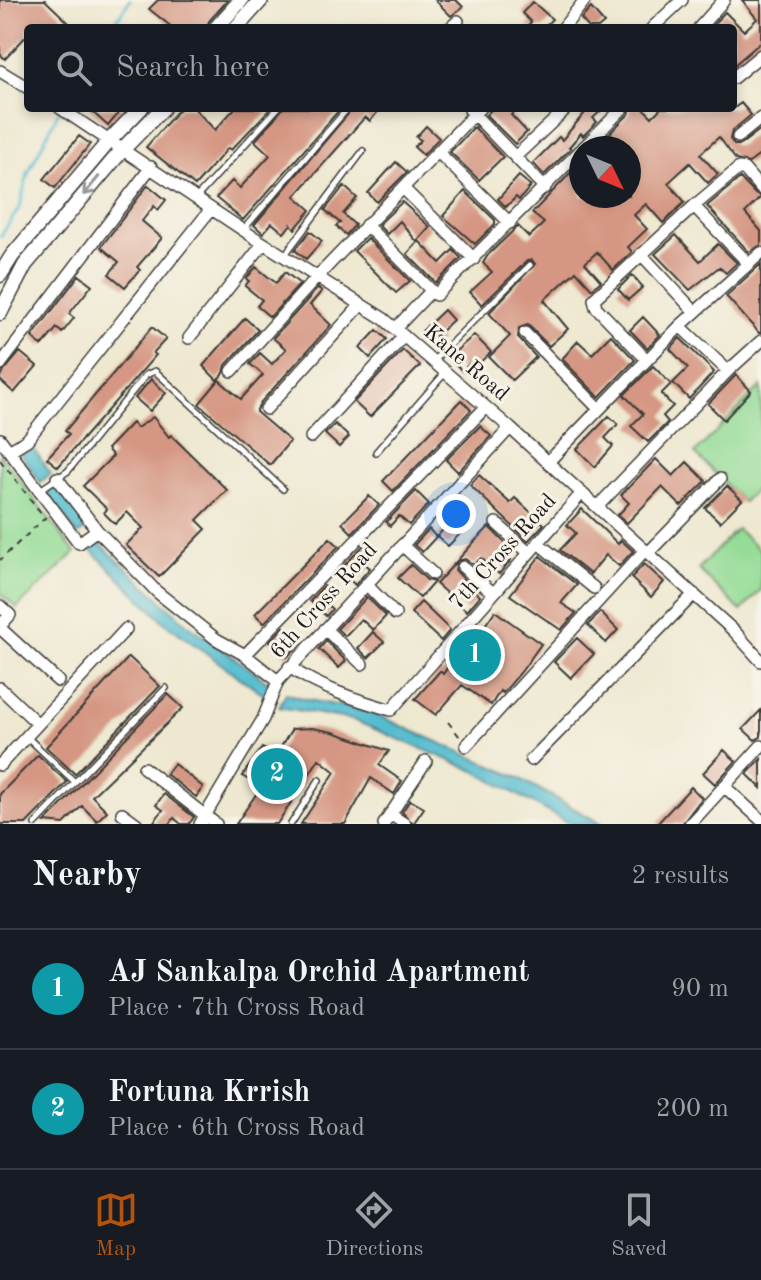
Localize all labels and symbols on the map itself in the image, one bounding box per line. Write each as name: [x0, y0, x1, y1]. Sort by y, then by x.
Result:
north arrow: [569, 136, 641, 208]
one-way arrow: [82, 176, 100, 196]
street label: Kane Road: [419, 320, 513, 406]
street label: 7th Cross Road: [445, 490, 561, 614]
your location: [436, 494, 476, 534]
street label: 6th Cross Road: [266, 539, 382, 663]
pin: 1: [449, 625, 501, 685]
pin: 2: [251, 744, 303, 804]

